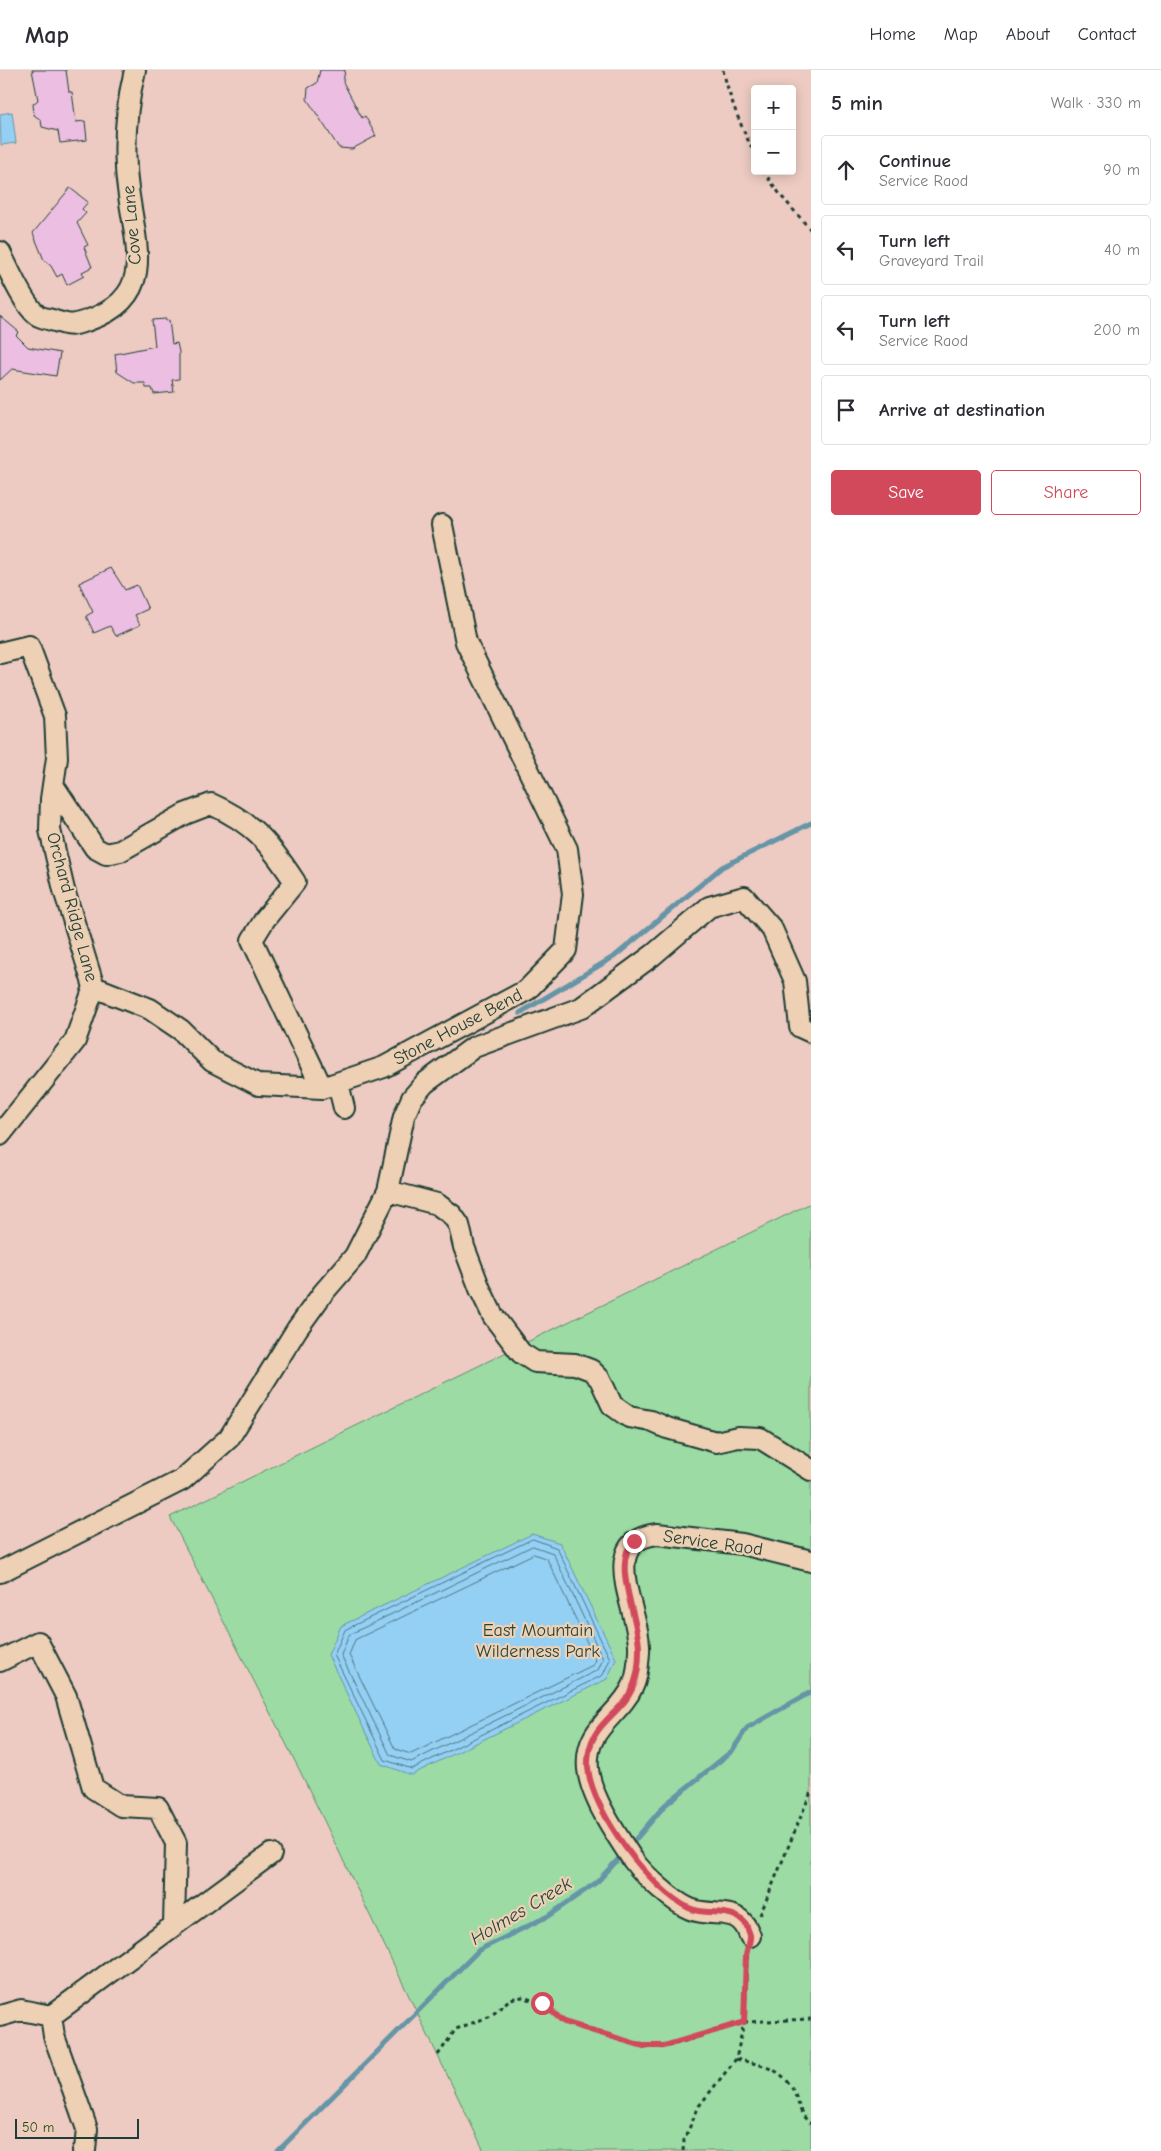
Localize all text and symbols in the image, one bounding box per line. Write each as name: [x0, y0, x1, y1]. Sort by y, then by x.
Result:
text: Map: [25, 21, 69, 49]
text: Home: [869, 24, 916, 45]
text: Map: [944, 24, 978, 45]
text: About: [1006, 24, 1050, 45]
text: Contact: [1078, 24, 1136, 45]
map controls: [751, 85, 796, 175]
button: +: [751, 85, 796, 130]
text: 5 min: [831, 91, 883, 115]
text: Walk · 330 m: [1051, 94, 1141, 112]
button: −: [751, 130, 796, 175]
text: Continue: [879, 150, 951, 172]
icon: ahead: [832, 156, 860, 184]
text: 90 m: [1103, 161, 1140, 179]
text: Service Raod: [879, 172, 968, 190]
street label: Cove Lane: [118, 184, 146, 266]
text: Turn left: [879, 230, 950, 252]
icon: left: [832, 236, 860, 264]
text: 40 m: [1104, 241, 1140, 259]
text: Graveyard Trail: [879, 252, 984, 270]
text: Turn left: [879, 310, 950, 332]
icon: left: [832, 316, 860, 344]
text: 200 m: [1094, 321, 1140, 339]
text: Service Raod: [879, 332, 968, 350]
icon: arrive: [832, 396, 860, 424]
text: Arrive at destination: [879, 399, 1045, 421]
button: Save: [831, 470, 981, 515]
button: Share: [991, 470, 1141, 515]
street label: Orchard Ridge Lane: [42, 830, 102, 984]
street label: Stone House Bend: [390, 984, 526, 1070]
street label: Service Raod: [662, 1526, 764, 1560]
route end: [623, 1530, 646, 1553]
park label: East Mountain Wilderness Park: [476, 1620, 600, 1662]
water label: Holmes Creek: [466, 1872, 576, 1950]
route start: [531, 1992, 554, 2015]
scale bar: [15, 2116, 139, 2139]
text: 50 m: [22, 2119, 54, 2136]

